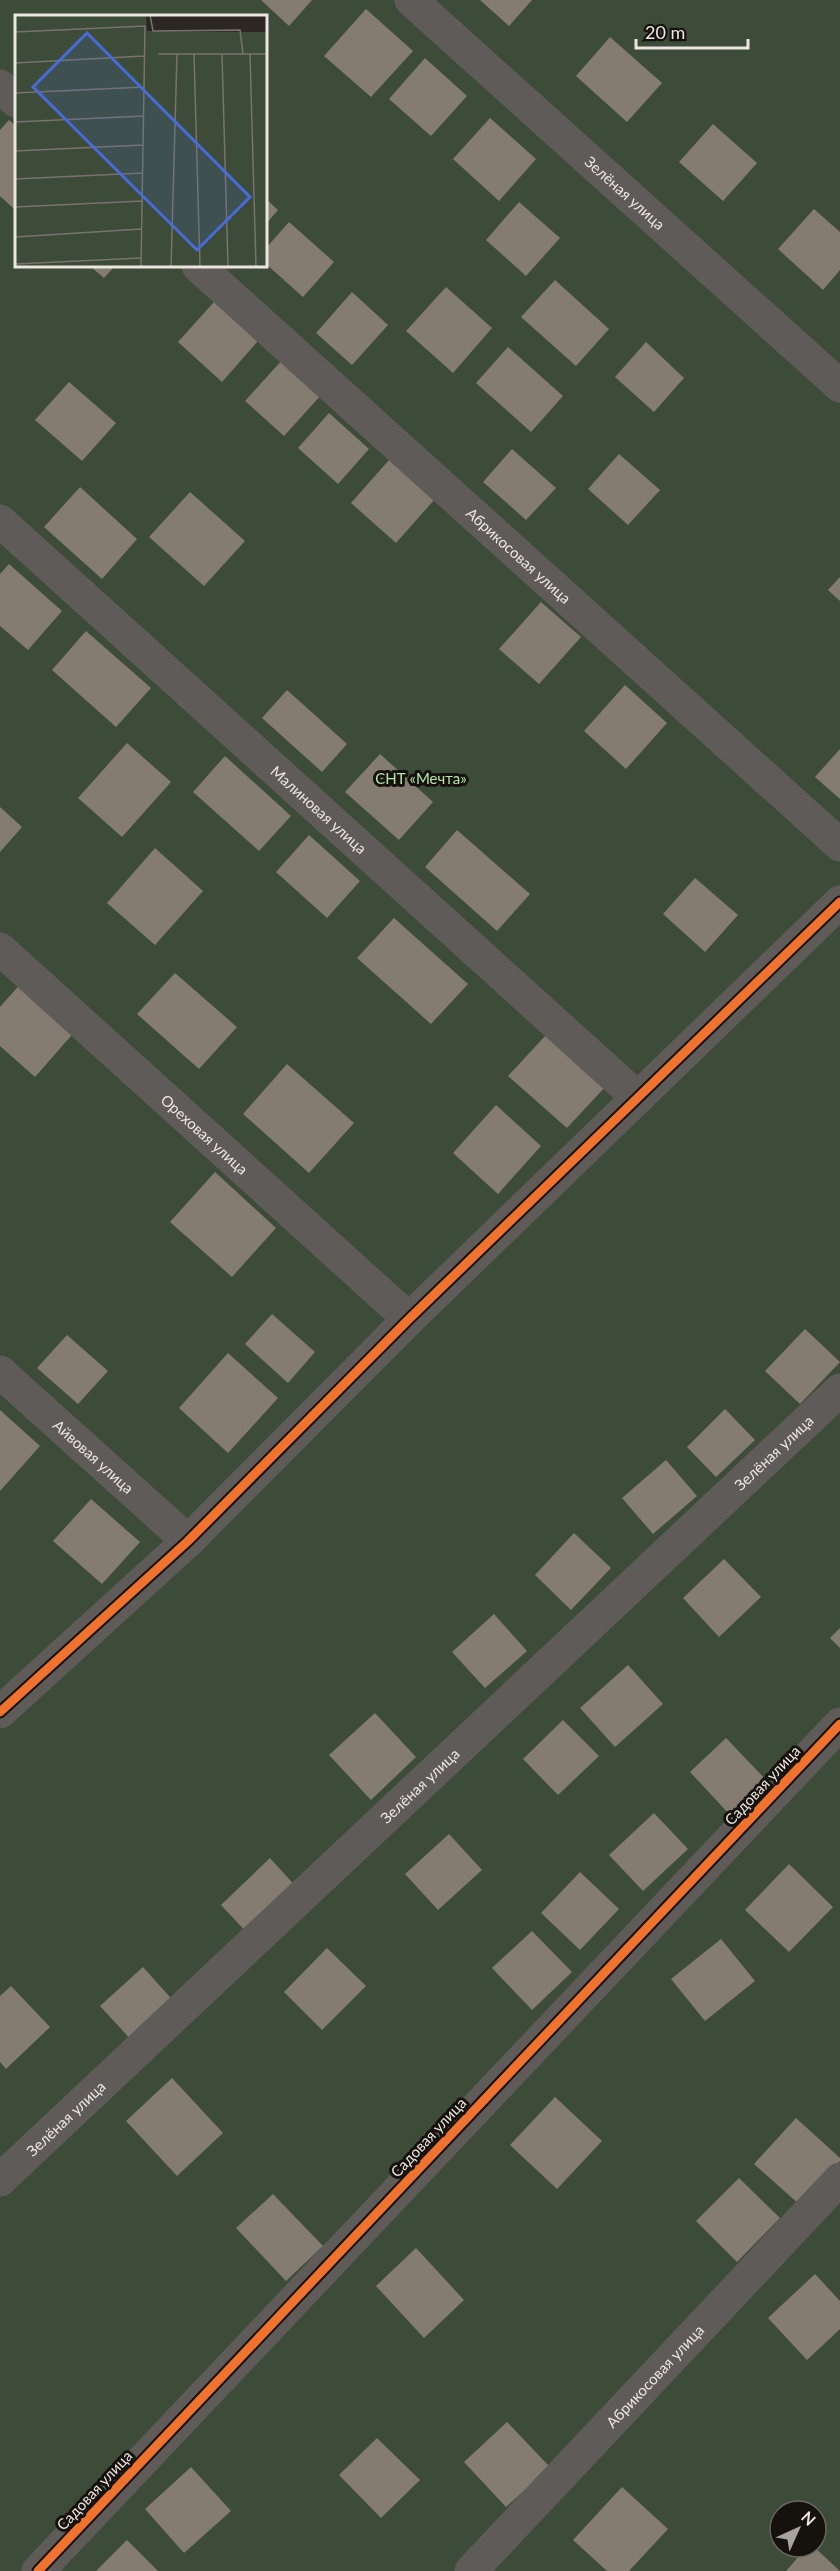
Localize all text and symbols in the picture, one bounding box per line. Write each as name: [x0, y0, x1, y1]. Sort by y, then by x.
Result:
scale bar: [636, 12, 748, 50]
inset map: [15, 15, 267, 267]
text: 20 m: [645, 21, 685, 43]
street label: Зелёная улица: [581, 152, 669, 233]
street label: Абрикосовая улица: [463, 504, 575, 607]
street label: Малиновая улица: [267, 762, 370, 857]
park label: СНТ «Мечта»: [375, 769, 467, 787]
street label: Ореховая улица: [158, 1090, 252, 1178]
street label: Зелёная улица: [731, 1411, 817, 1494]
street label: Айвовая улица: [50, 1415, 138, 1497]
street label: Садовая улица: [721, 1741, 803, 1829]
street label: Зелёная улица: [377, 1744, 463, 1827]
street label: Зелёная улица: [22, 2077, 109, 2160]
street label: Садовая улица: [387, 2093, 469, 2181]
street label: Абрикосовая улица: [602, 2321, 707, 2431]
street label: Садовая улица: [53, 2446, 135, 2534]
north arrow: [768, 2499, 828, 2559]
text: N: [798, 2507, 820, 2529]

